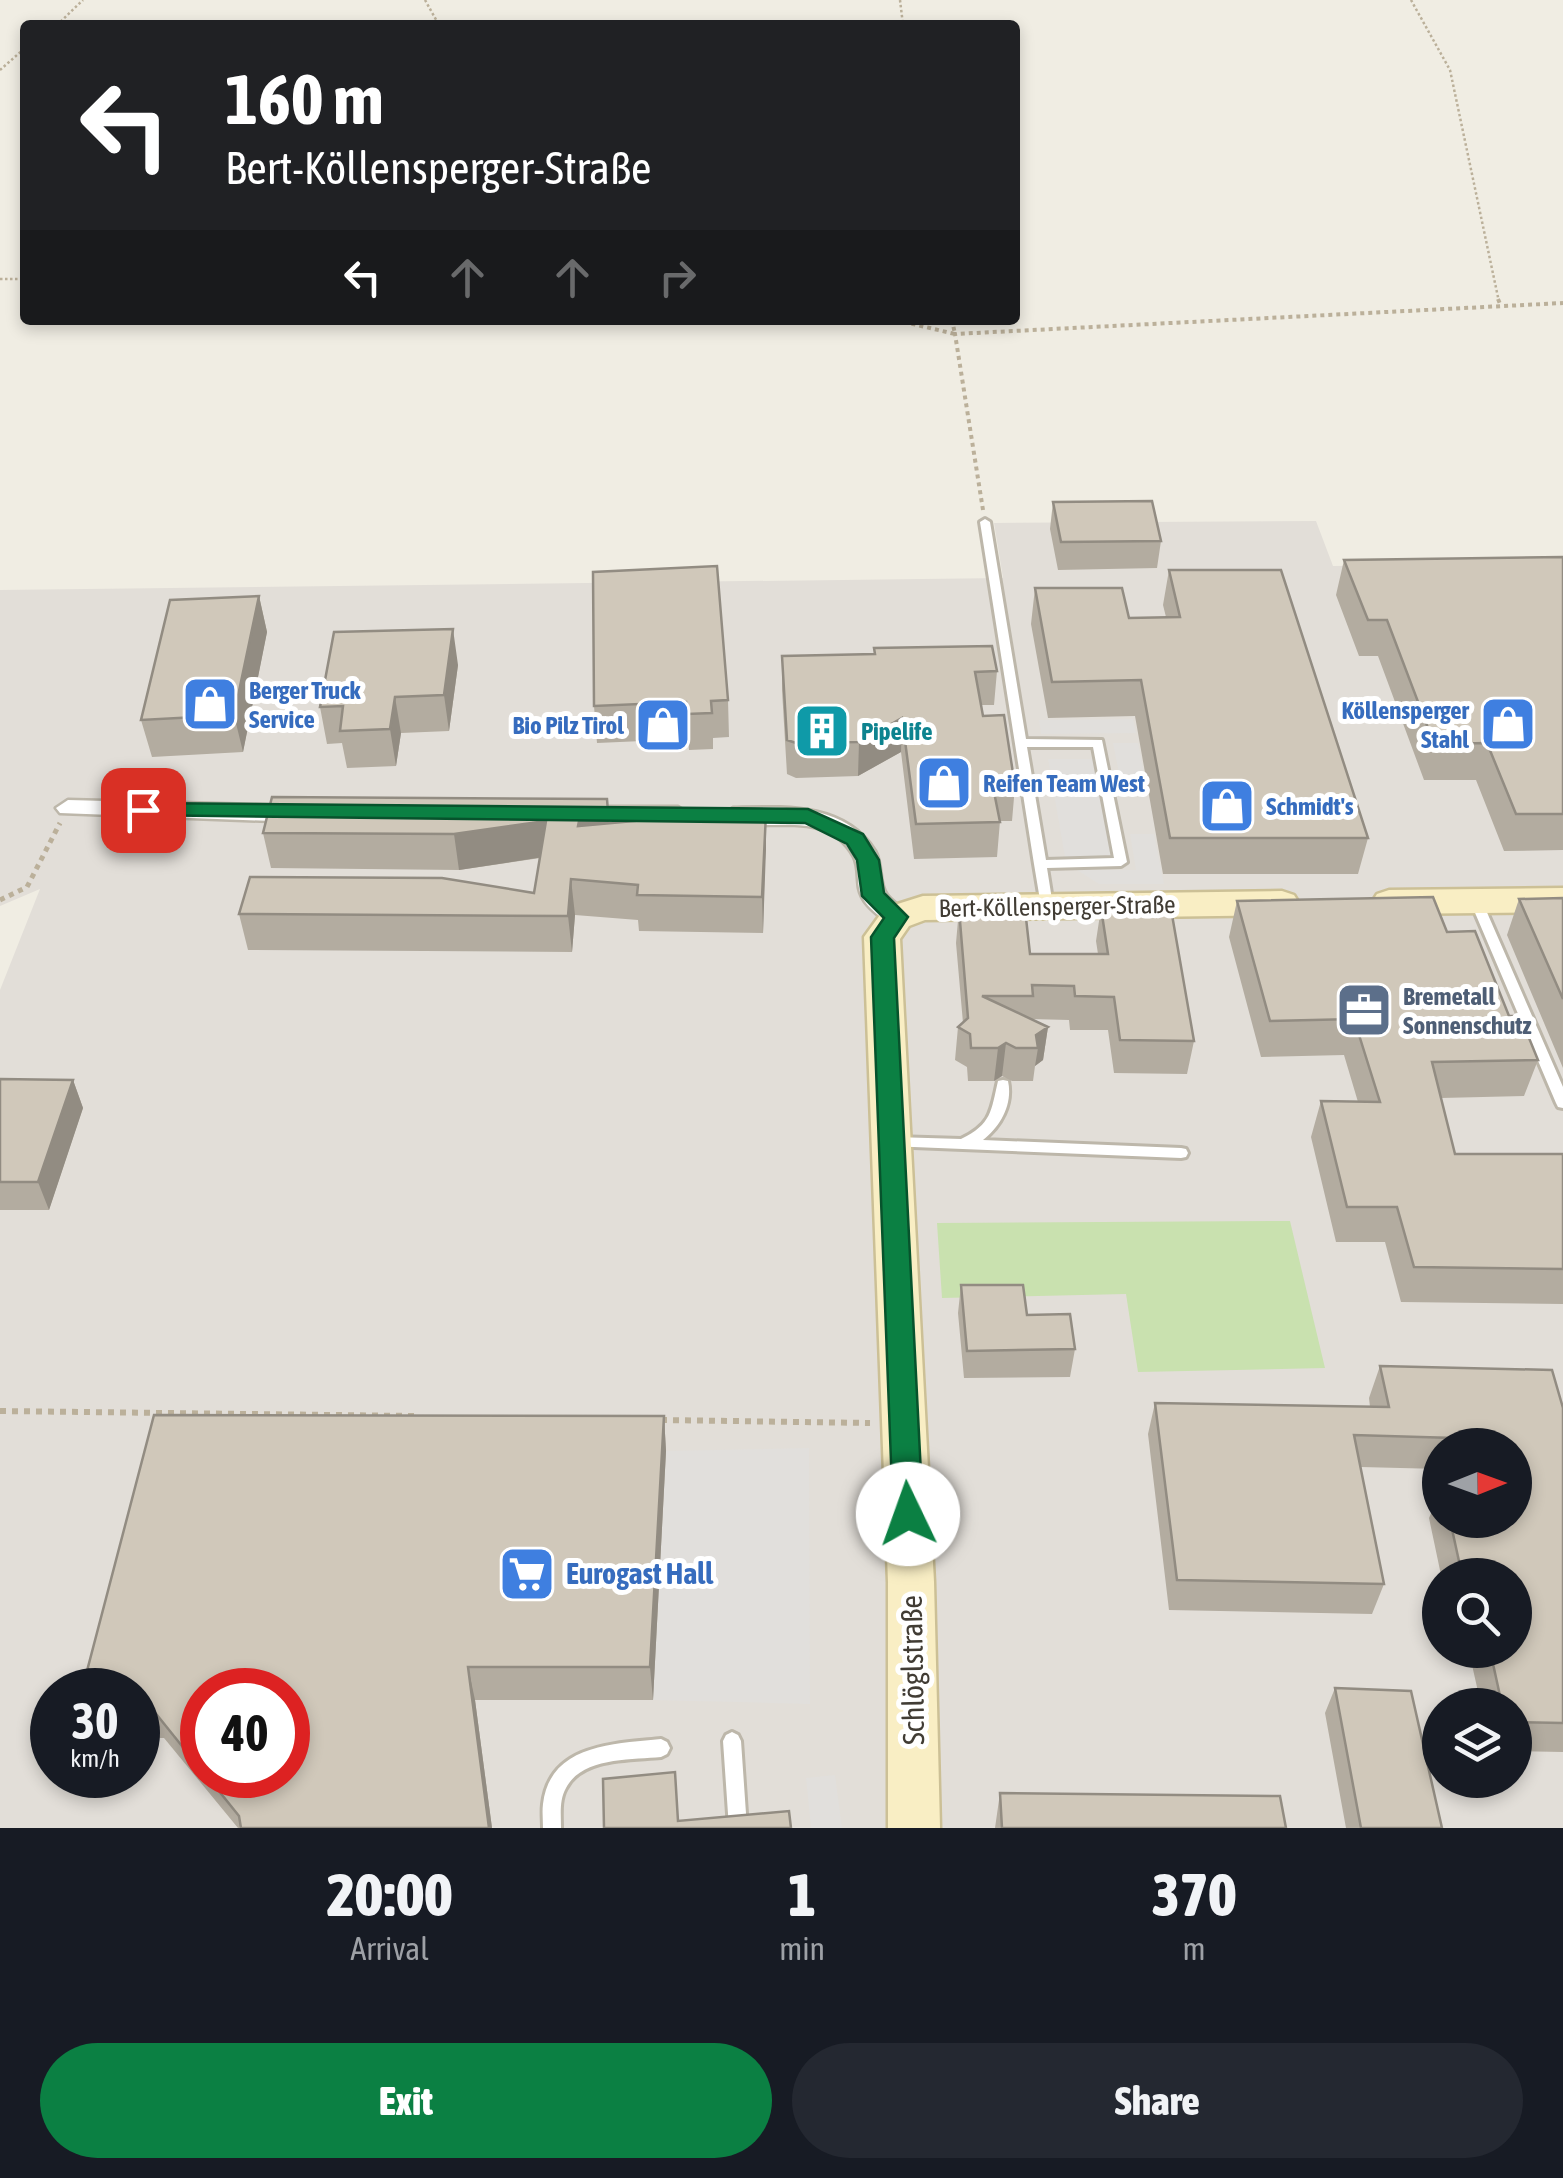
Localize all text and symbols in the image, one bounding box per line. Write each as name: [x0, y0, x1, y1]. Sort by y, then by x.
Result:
text: 160 m: [225, 59, 384, 139]
icon: left: [60, 60, 190, 190]
text: Bert-Köllensperger-Straße: [225, 142, 651, 194]
icon: left: [335, 250, 390, 305]
icon: ahead: [440, 250, 495, 305]
icon: ahead: [545, 250, 600, 305]
icon: right: [650, 250, 705, 305]
shop icon: Berger Truck Service: [180, 674, 240, 734]
place label: Berger Truck Service: [249, 676, 361, 733]
shop icon: Köllensperger Stahl: [1478, 694, 1538, 754]
shop icon: Bio Pilz Tirol: [633, 695, 693, 755]
place label: Köllensperger Stahl: [1341, 696, 1470, 753]
building icon: Pipelife: [792, 701, 852, 761]
place label: Bio Pilz Tirol: [512, 711, 624, 739]
place label: Pipelife: [861, 717, 933, 745]
shop icon: Reifen Team West: [914, 753, 974, 813]
pin: [101, 768, 186, 853]
place label: Reifen Team West: [983, 769, 1146, 797]
shop icon: Schmidt's: [1197, 776, 1257, 836]
icon: arrive: [116, 783, 171, 838]
place label: Schmidt's: [1266, 792, 1354, 820]
street label: Bert-Köllensperger-Straße: [938, 890, 1176, 922]
office icon: Bremetall Sonnenschutz: [1334, 980, 1394, 1040]
place label: Bremetall Sonnenschutz: [1403, 982, 1531, 1039]
north arrow: [1422, 1428, 1532, 1538]
map controls: [1422, 1428, 1532, 1798]
position arrow: [856, 1462, 960, 1566]
supermarket icon: Eurogast Hall: [497, 1544, 557, 1604]
place label: Eurogast Hall: [566, 1556, 714, 1590]
button: search: [1422, 1558, 1532, 1668]
street label: Schlöglstraße: [894, 1595, 930, 1745]
speed limit sign: 40: [180, 1668, 310, 1798]
button: layers: [1422, 1688, 1532, 1798]
text: 30: [71, 1692, 118, 1750]
text: km/h: [70, 1744, 120, 1772]
text: 20:00: [327, 1860, 453, 1929]
text: 1: [788, 1860, 816, 1929]
text: 370: [1152, 1860, 1236, 1929]
text: Arrival: [351, 1930, 429, 1967]
text: min: [779, 1930, 825, 1967]
text: m: [1183, 1930, 1206, 1967]
button: Exit: [40, 2043, 772, 2158]
button: Share: [792, 2043, 1523, 2158]

